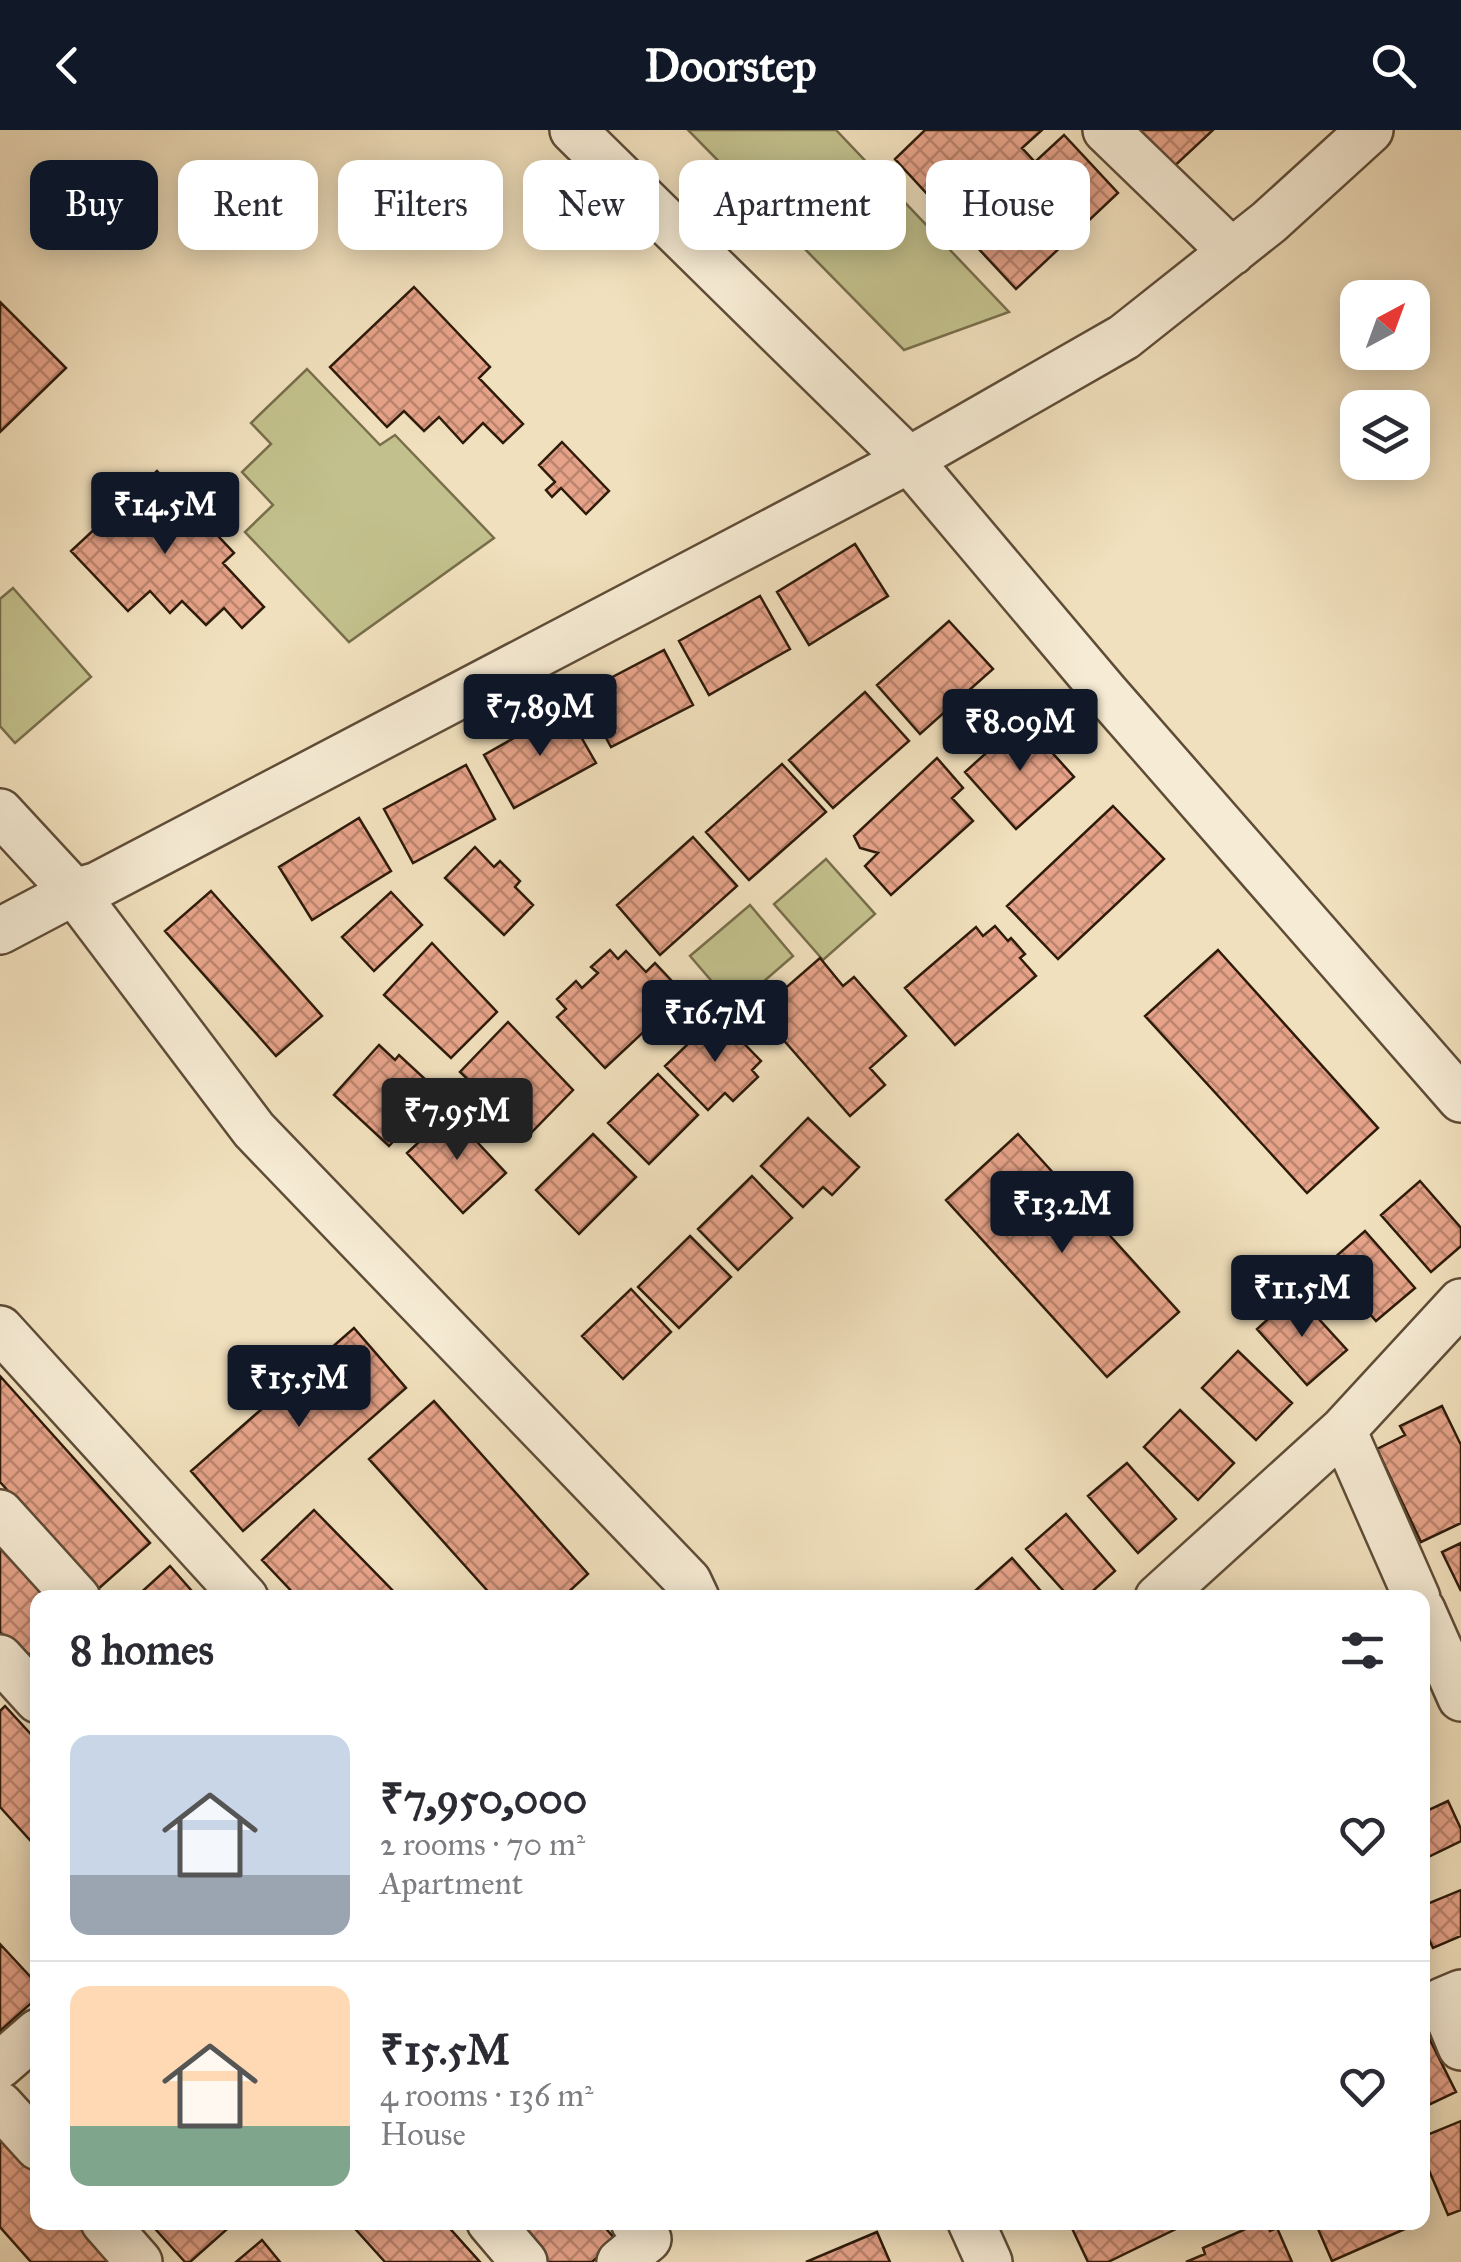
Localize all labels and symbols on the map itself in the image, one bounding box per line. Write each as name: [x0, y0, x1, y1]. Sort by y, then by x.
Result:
north arrow: [1340, 280, 1430, 370]
pin: ₹14.5M: [84, 472, 246, 557]
pin: ₹7.89M: [459, 674, 621, 759]
pin: ₹8.09M: [939, 689, 1101, 774]
pin: ₹16.7M: [634, 980, 796, 1065]
pin: ₹7.95M: [376, 1078, 538, 1163]
pin: ₹13.2M: [981, 1171, 1143, 1256]
pin: ₹11.5M: [1221, 1255, 1383, 1340]
pin: ₹15.5M: [218, 1345, 380, 1430]

